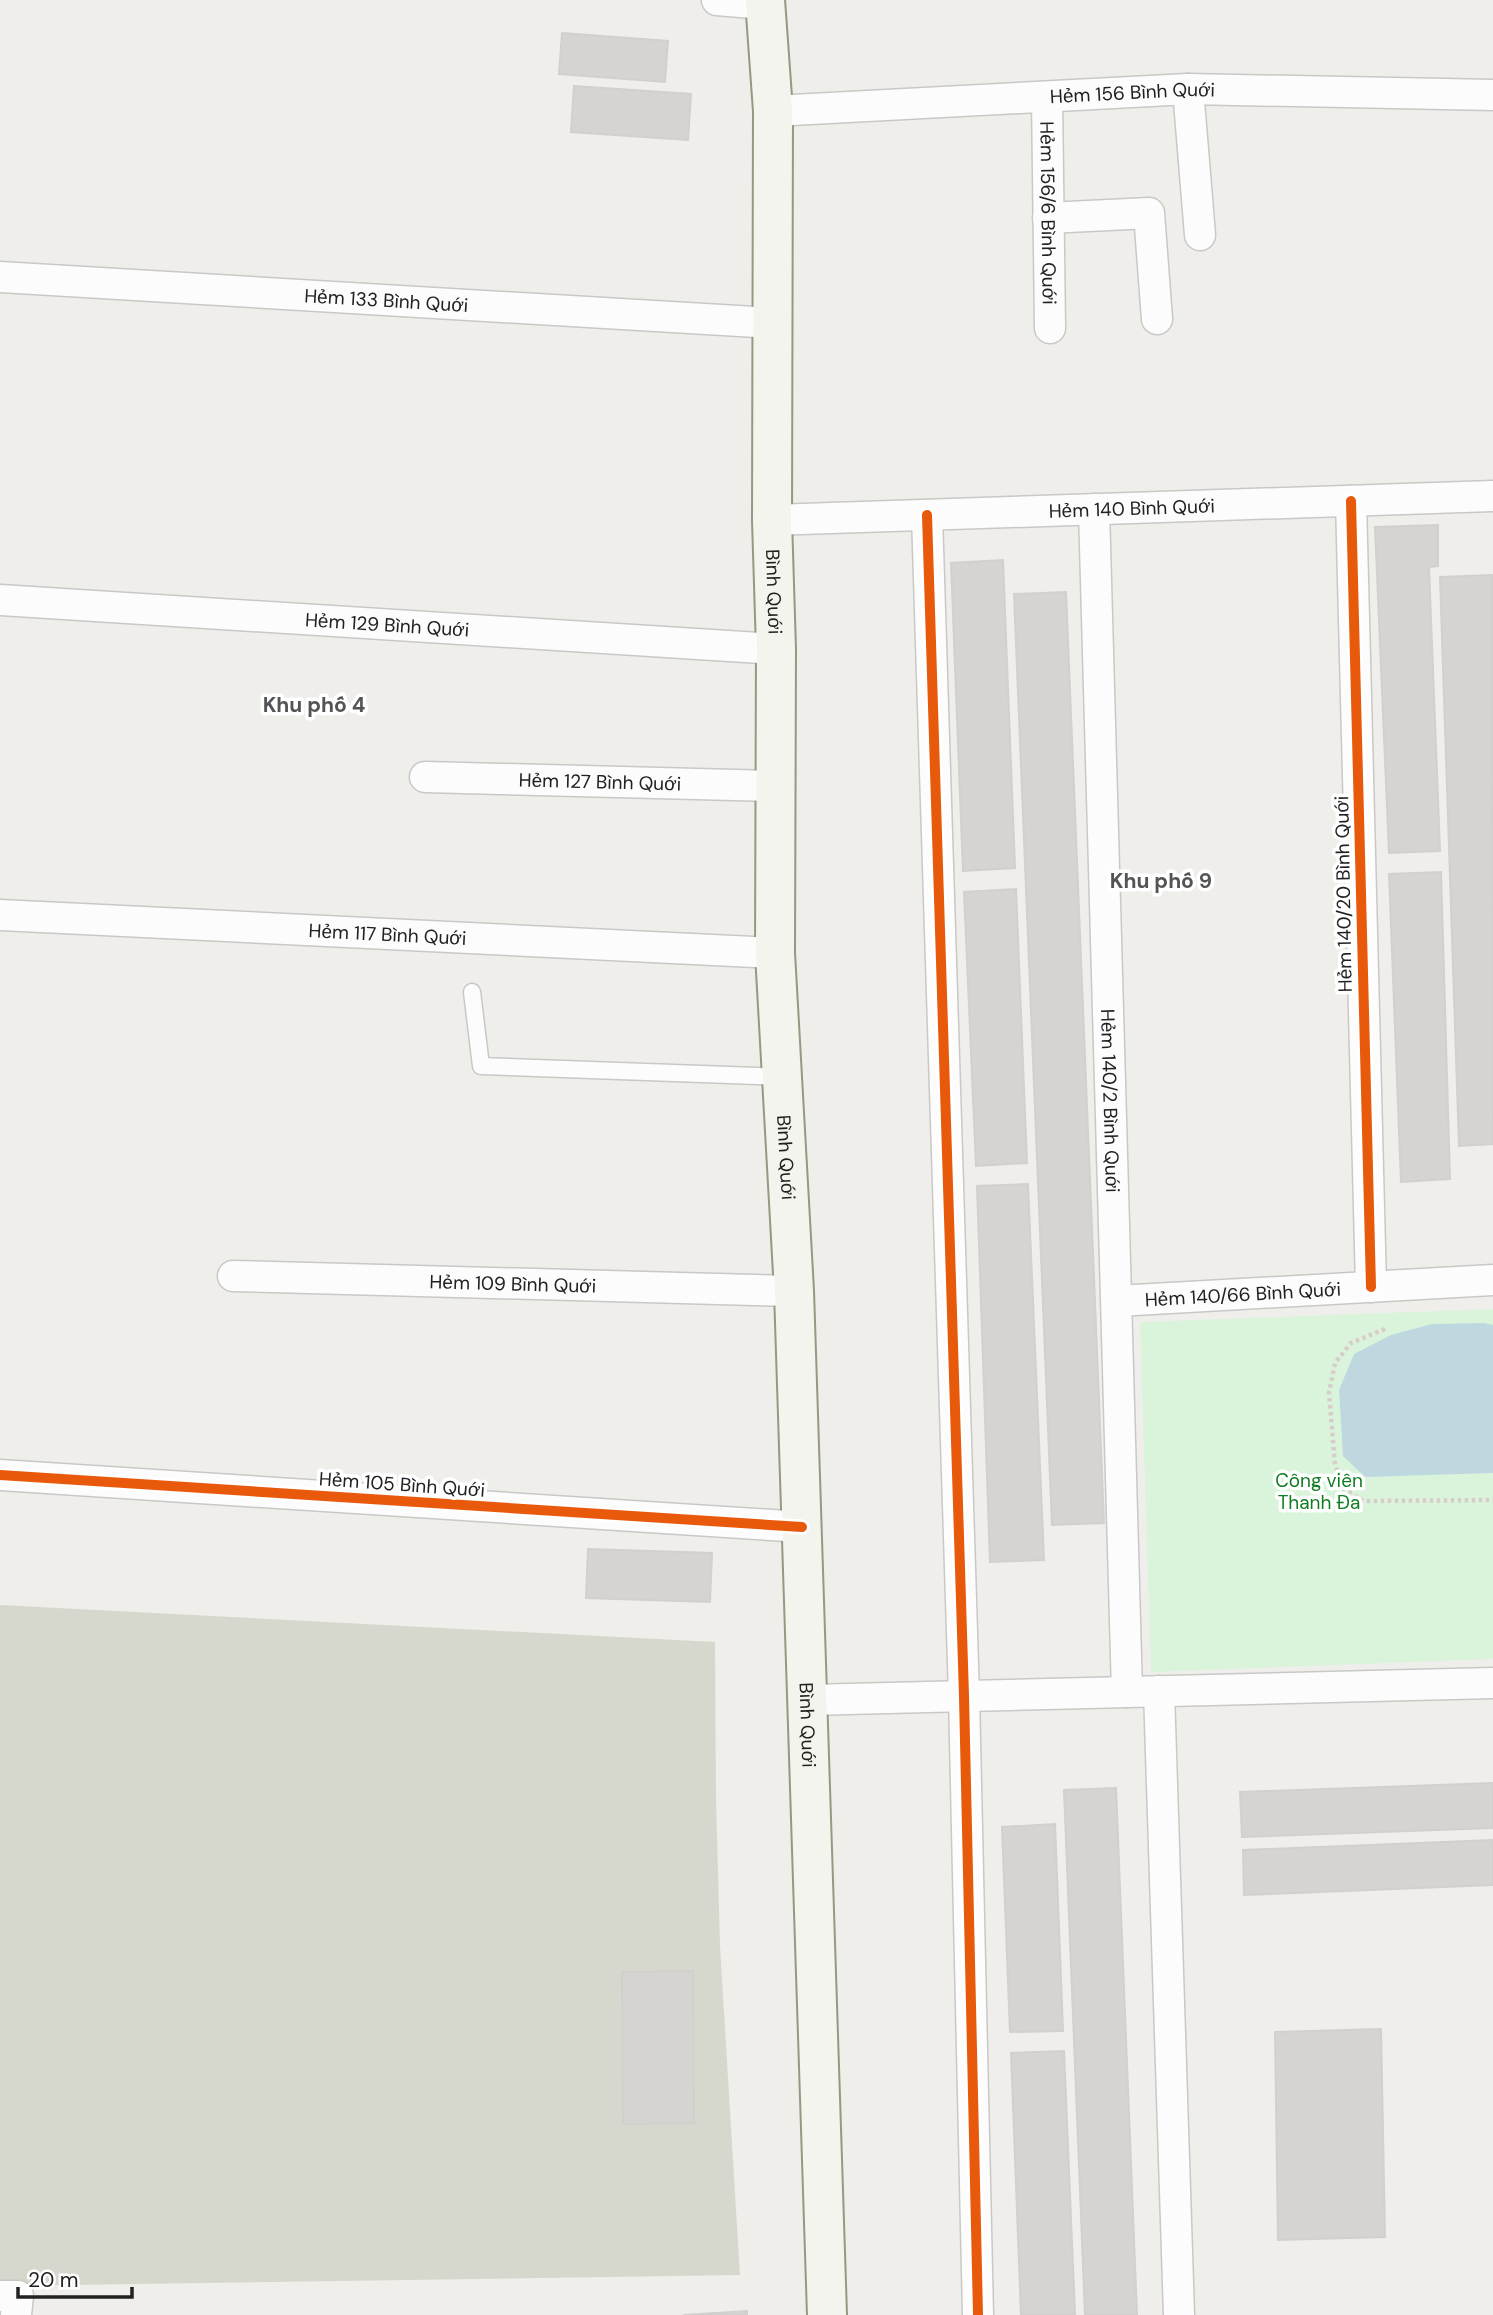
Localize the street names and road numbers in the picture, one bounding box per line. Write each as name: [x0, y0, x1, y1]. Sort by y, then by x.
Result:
street label: Hẻm 156 Bình Quới: [1049, 77, 1215, 109]
street label: Hẻm 156/6 Bình Quới: [1034, 121, 1062, 305]
street label: Hẻm 133 Bình Quới: [304, 283, 469, 318]
street label: Hẻm 140 Bình Quới: [1048, 493, 1215, 524]
street label: Bình Quới: [760, 549, 788, 635]
street label: Hẻm 129 Bình Quới: [304, 607, 470, 643]
street label: Hẻm 127 Bình Quới: [518, 767, 682, 797]
street label: Hẻm 140/20 Bình Quới: [1329, 795, 1358, 993]
street label: Hẻm 117 Bình Quới: [308, 918, 467, 951]
street label: Hẻm 140/2 Bình Quới: [1095, 1008, 1125, 1193]
street label: Bình Quới: [771, 1114, 801, 1201]
street label: Hẻm 109 Bình Quới: [429, 1269, 597, 1299]
street label: Hẻm 140/66 Bình Quới: [1144, 1277, 1342, 1312]
street label: Hẻm 105 Bình Quới: [318, 1466, 486, 1503]
street label: Bình Quới: [794, 1682, 821, 1768]

